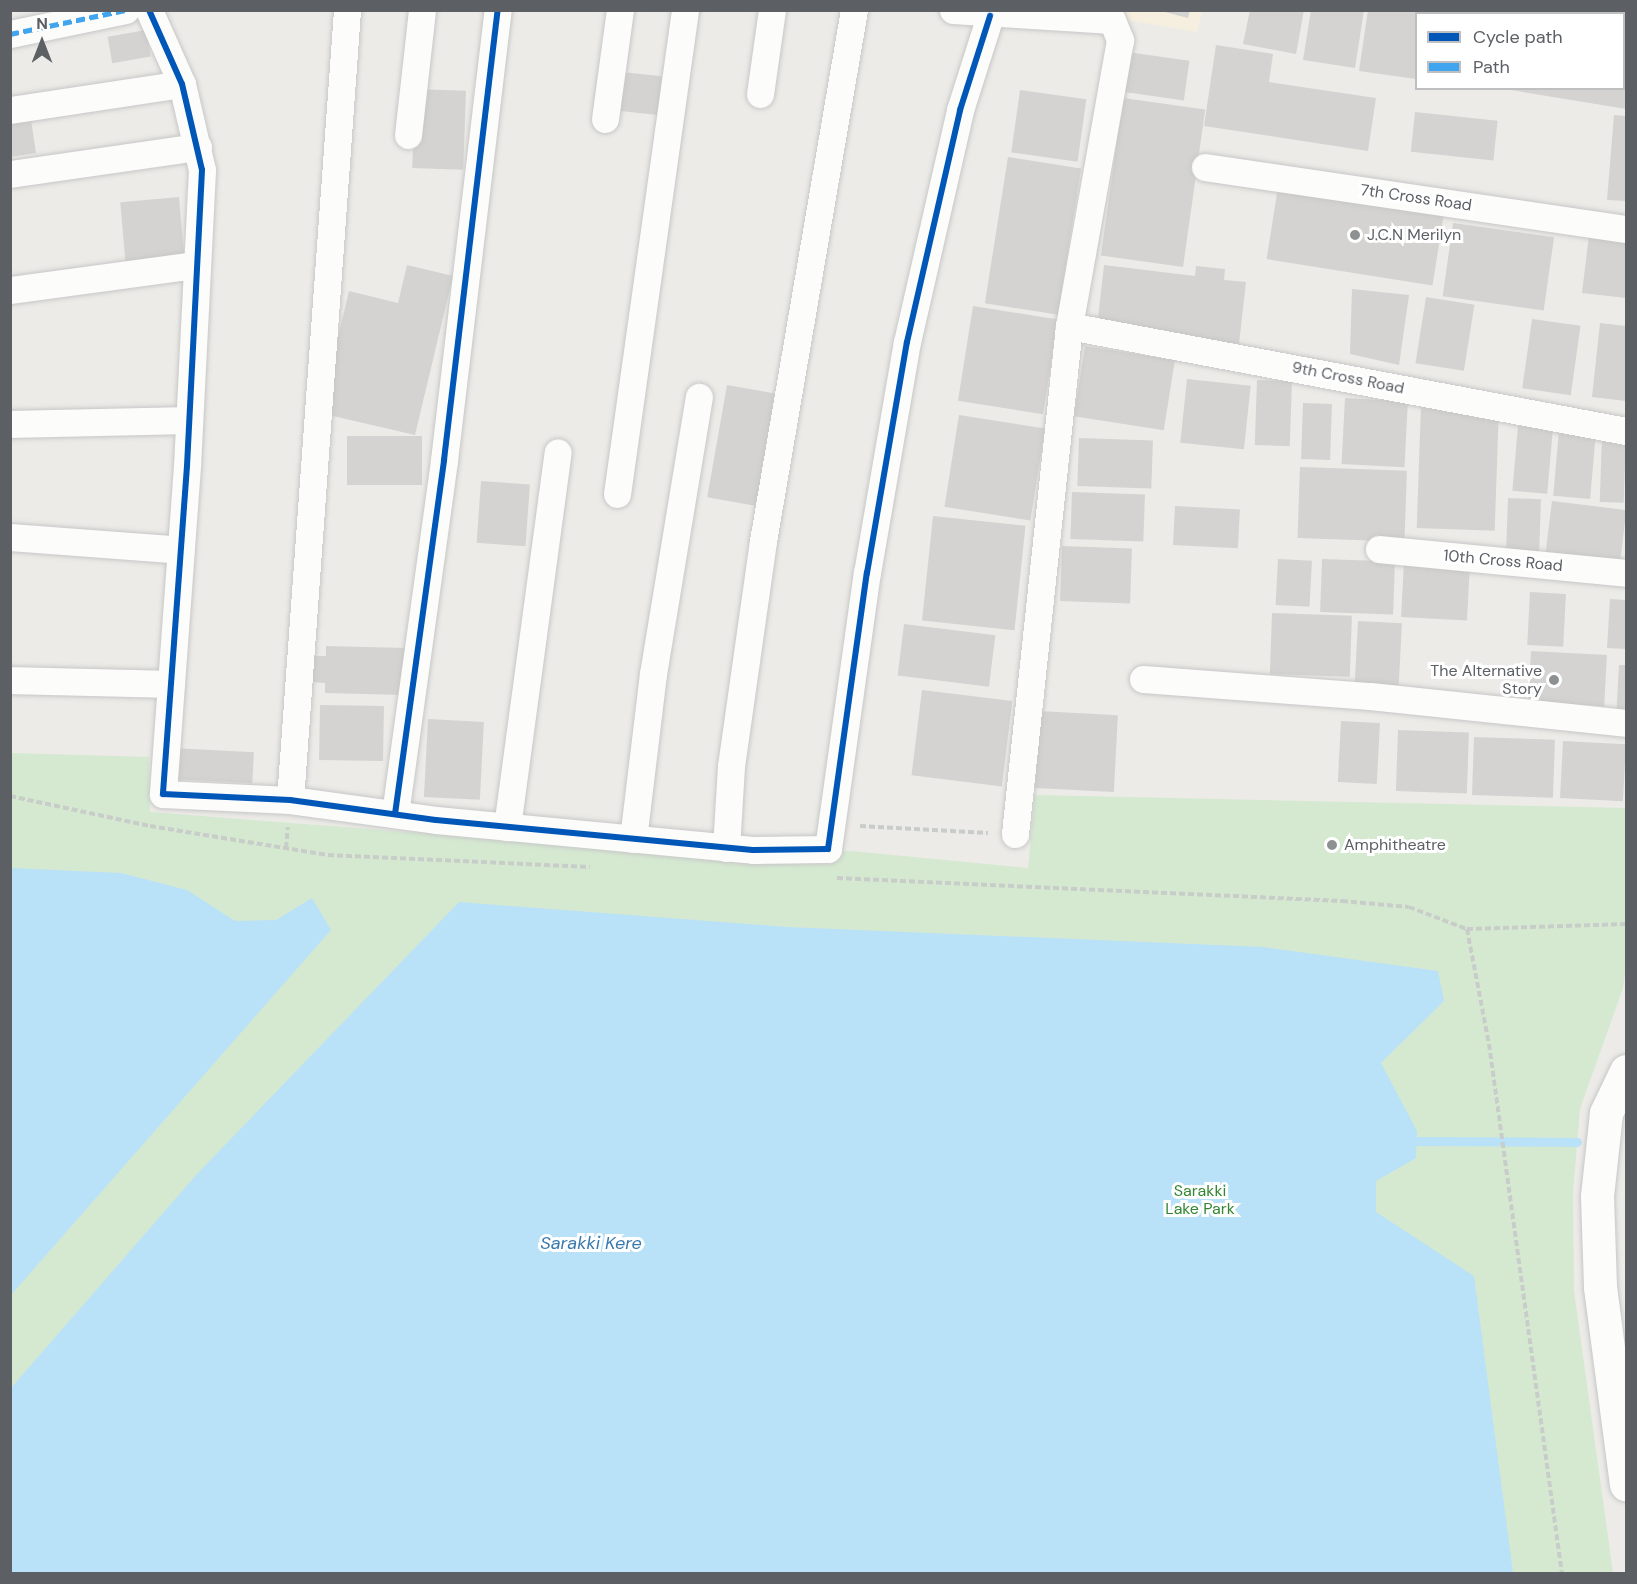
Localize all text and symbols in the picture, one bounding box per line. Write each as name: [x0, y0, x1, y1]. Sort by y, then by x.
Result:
north arrow: [12, 12, 72, 72]
legend: [1415, 12, 1625, 90]
text: N: [36, 13, 48, 34]
text: Cycle path: [1473, 25, 1563, 49]
text: Path: [1473, 55, 1510, 79]
street label: 7th Cross Road: [1359, 181, 1473, 215]
place label: J.C.N Merilyn: [1367, 225, 1461, 245]
marker: J.C.N Merilyn: [1348, 228, 1362, 242]
street label: 9th Cross Road: [1290, 358, 1406, 398]
street label: 10th Cross Road: [1442, 546, 1564, 576]
place label: The Alternative Story: [1430, 661, 1542, 699]
marker: The Alternative Story: [1547, 673, 1561, 687]
place label: Amphitheatre: [1344, 835, 1446, 855]
marker: Amphitheatre: [1325, 838, 1339, 852]
park label: Sarakki Lake Park: [1165, 1181, 1235, 1219]
water label: Sarakki Kere: [540, 1232, 642, 1254]

